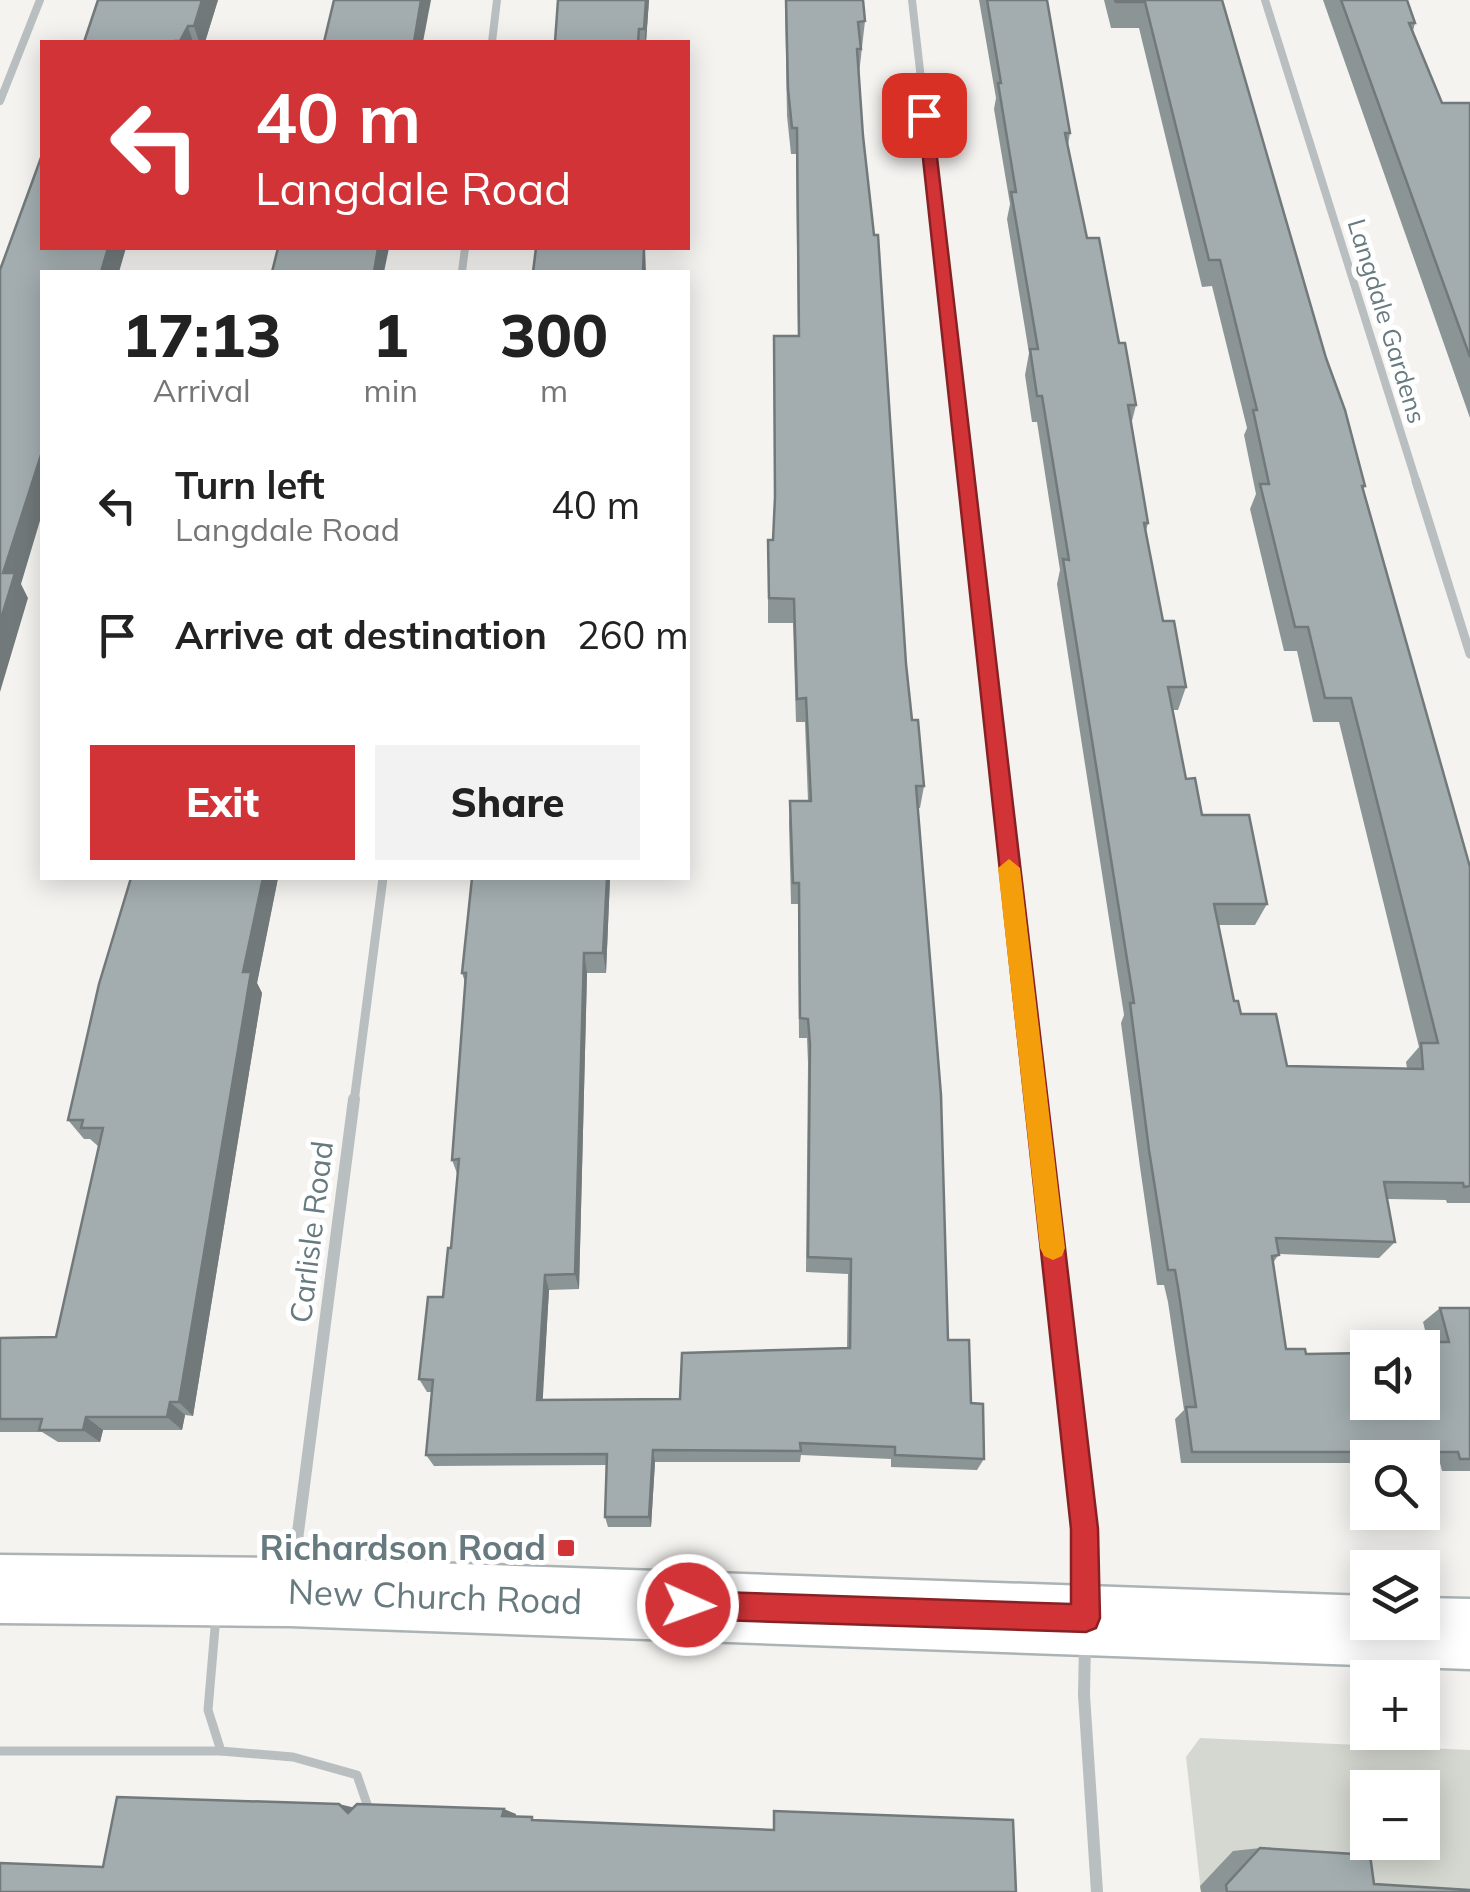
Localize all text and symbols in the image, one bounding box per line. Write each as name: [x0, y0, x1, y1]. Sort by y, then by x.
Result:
text: 40 m: [255, 73, 421, 161]
pin: [882, 73, 967, 158]
icon: left: [90, 80, 220, 210]
icon: arrive: [897, 88, 952, 143]
text: Langdale Road: [255, 160, 571, 216]
street label: Langdale Gardens: [1342, 215, 1433, 427]
text: 17:13: [122, 297, 282, 372]
text: 1: [373, 297, 409, 372]
text: 300: [500, 297, 608, 372]
text: Arrival: [153, 370, 251, 410]
text: min: [364, 370, 418, 410]
text: m: [540, 370, 568, 410]
text: Turn left: [175, 461, 325, 509]
icon: left: [90, 478, 145, 533]
text: 40 m: [551, 481, 640, 529]
text: Langdale Road: [175, 509, 400, 549]
icon: arrive: [90, 608, 145, 663]
text: Arrive at destination: [175, 611, 547, 659]
text: 260 m: [577, 611, 689, 659]
button: Exit: [90, 745, 355, 860]
button: Share: [375, 745, 640, 860]
street label: Carlisle Road: [281, 1139, 341, 1325]
map controls: [1350, 1330, 1440, 1860]
button: sound: [1350, 1330, 1440, 1420]
button: search: [1350, 1440, 1440, 1530]
place label: Richardson Road: [259, 1525, 546, 1569]
marker: Richardson Road: [555, 1537, 577, 1559]
button: layers: [1350, 1550, 1440, 1640]
position arrow: [636, 1553, 740, 1657]
street label: New Church Road: [287, 1569, 583, 1623]
button: +: [1350, 1660, 1440, 1750]
button: −: [1350, 1770, 1440, 1860]

